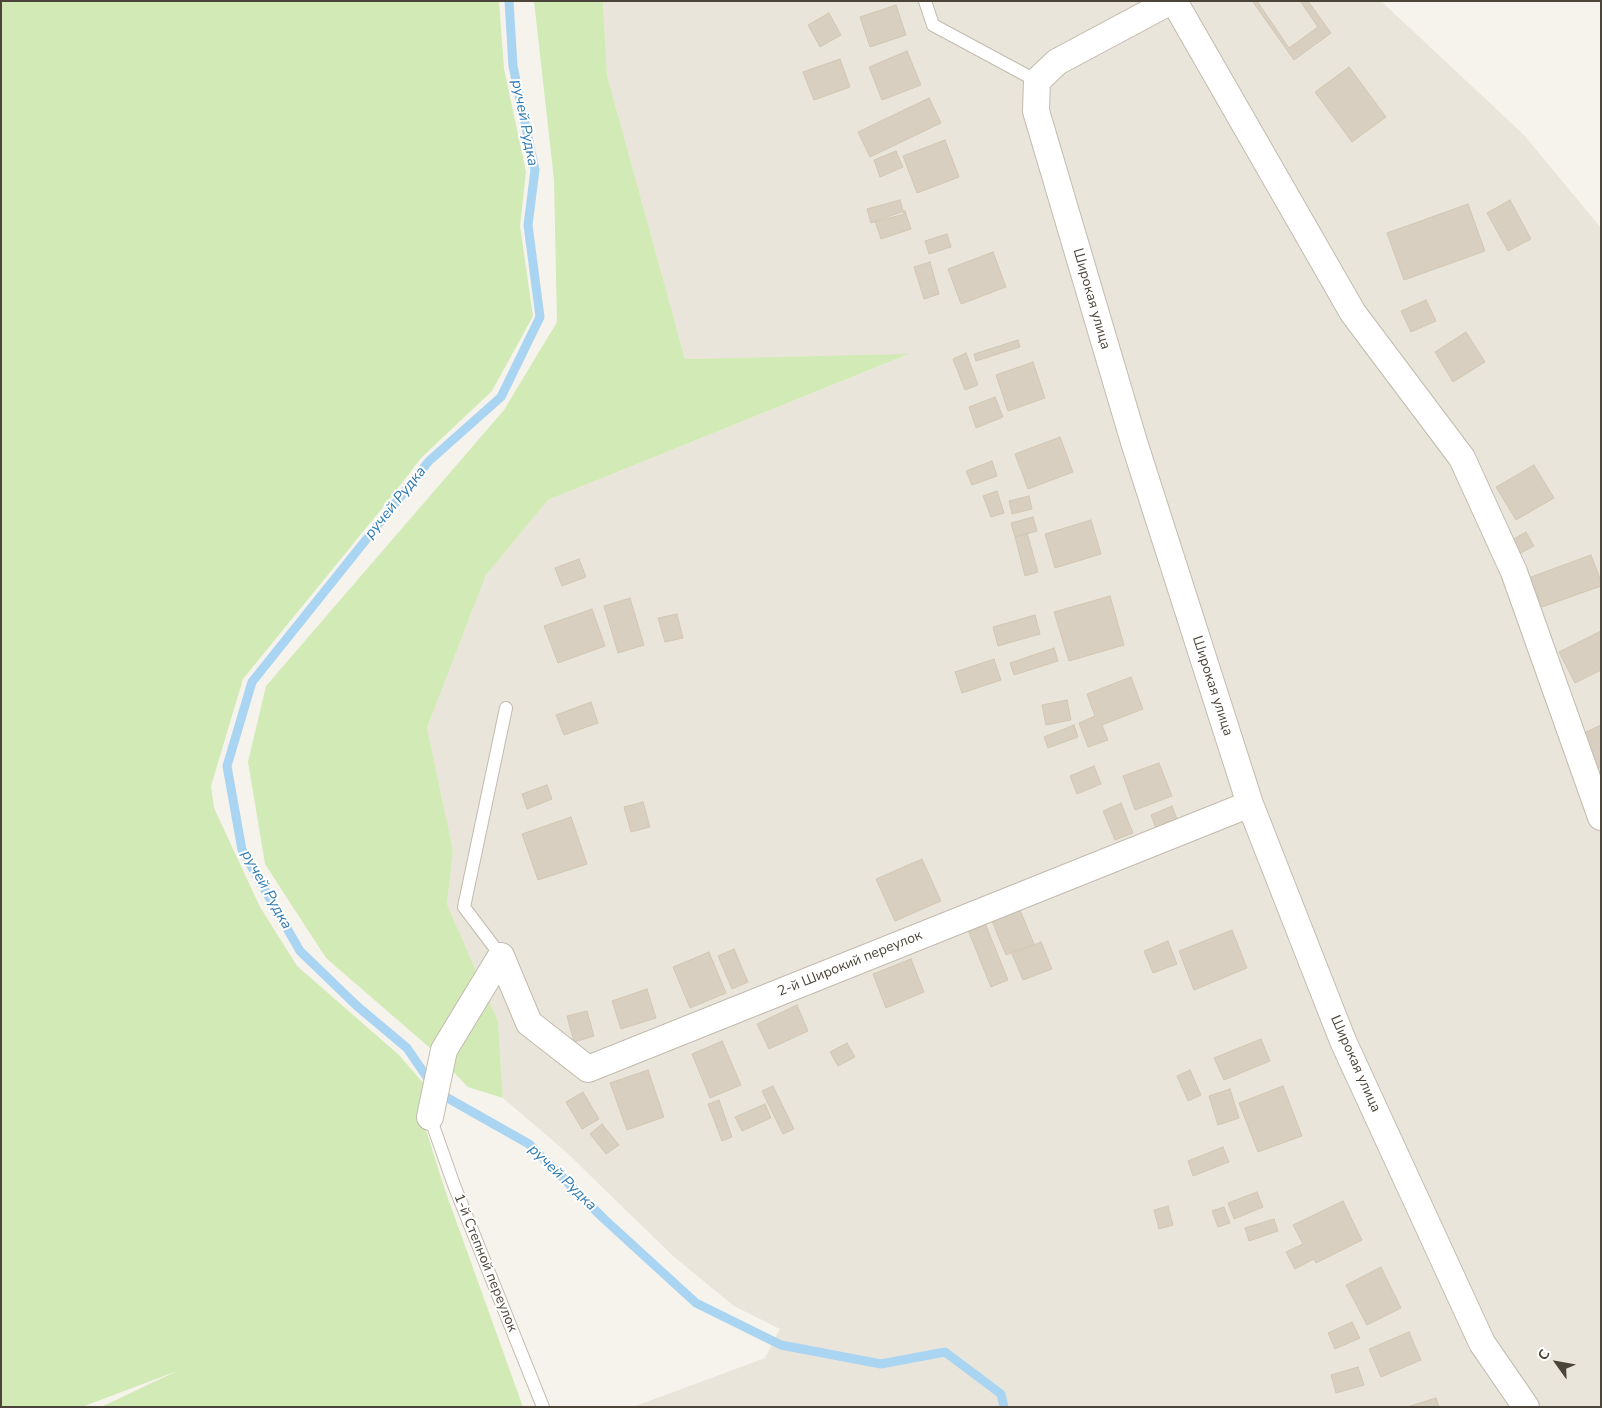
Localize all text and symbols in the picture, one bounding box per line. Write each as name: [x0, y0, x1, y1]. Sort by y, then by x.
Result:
water label: ручей Рудка: [507, 78, 541, 168]
street label: Широкая улица: [1069, 247, 1113, 351]
water label: ручей Рудка: [361, 463, 431, 543]
street label: Широкая улица: [1188, 634, 1236, 738]
water label: ручей Рудка: [237, 847, 295, 933]
street label: 2-й Широкий переулок: [775, 927, 925, 1001]
street label: Широкая улица: [1326, 1013, 1384, 1115]
water label: ручей Рудка: [524, 1141, 600, 1215]
street label: 1-й Степной переулок: [450, 1192, 520, 1334]
north arrow: [1532, 1338, 1582, 1388]
text: С: [1533, 1346, 1554, 1364]

